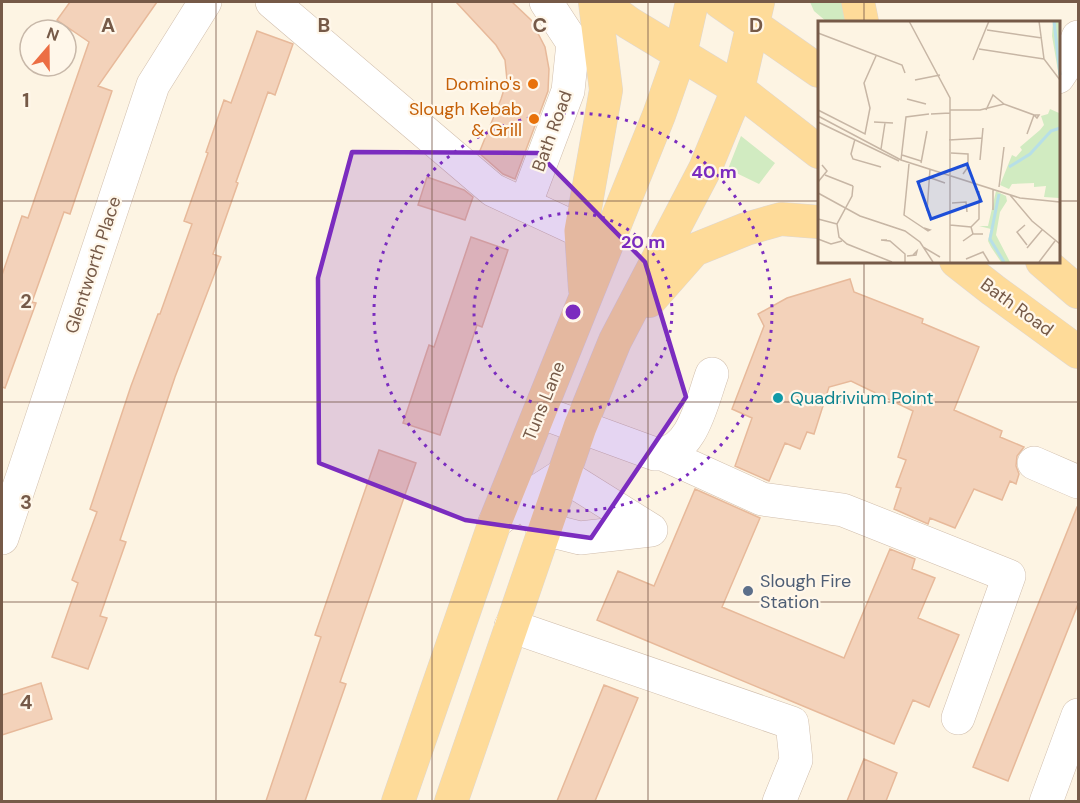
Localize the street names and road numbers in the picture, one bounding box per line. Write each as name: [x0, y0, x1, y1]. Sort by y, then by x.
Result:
street label: Bath Road: [526, 87, 578, 175]
street label: Glentworth Place: [59, 193, 127, 337]
street label: Bath Road: [976, 272, 1058, 342]
street label: Tuns Lane: [517, 358, 571, 444]

